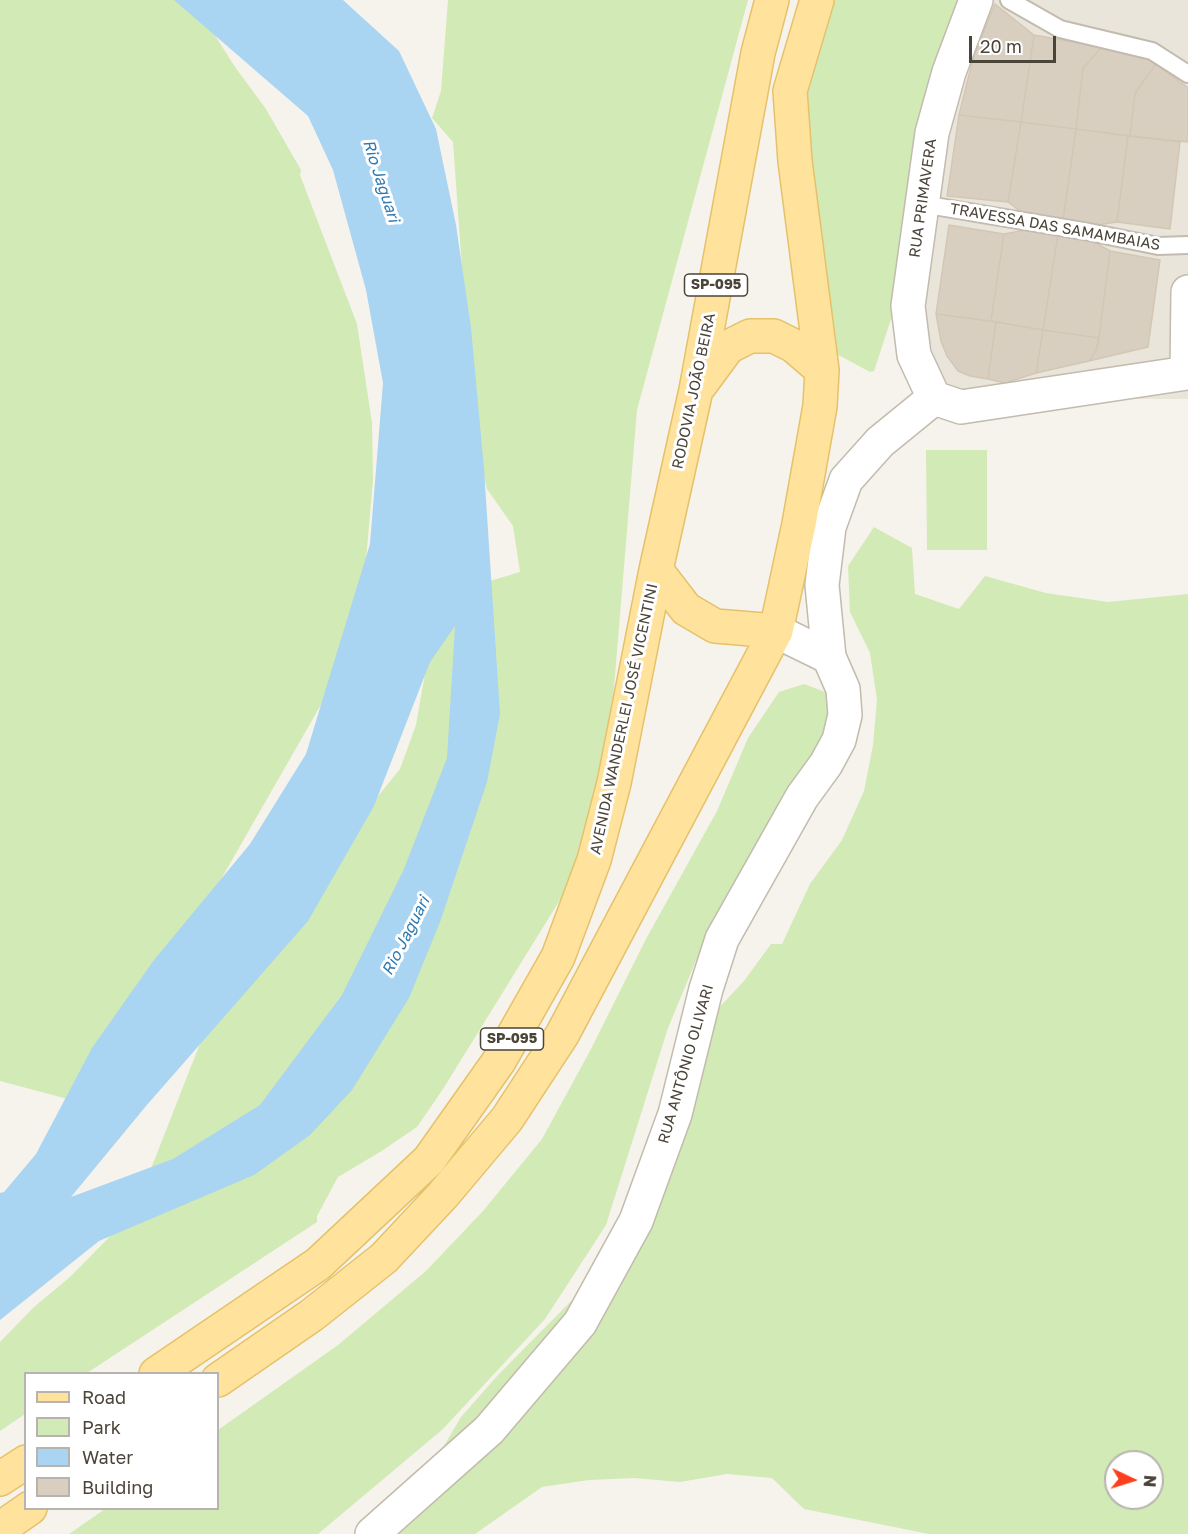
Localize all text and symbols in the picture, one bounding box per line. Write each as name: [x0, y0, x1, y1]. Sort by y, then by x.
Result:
scale bar: [972, 24, 1059, 62]
text: 20 m: [980, 35, 1022, 57]
water label: Rio Jaguari: [359, 137, 403, 225]
street label: RUA PRIMAVERA: [906, 137, 940, 259]
street label: TRAVESSA DAS SAMAMBAIAS: [949, 200, 1161, 254]
road number: SP-095: [684, 274, 748, 296]
street label: RODOVIA JOÃO BEIRA: [669, 311, 719, 471]
street label: AVENIDA WANDERLEI JOSÉ VICENTINI: [586, 582, 662, 856]
water label: Rio Jaguari: [378, 893, 434, 979]
street label: RUA ANTÔNIO OLIVARI: [655, 982, 717, 1146]
road number: SP-095: [480, 1028, 544, 1050]
legend: [24, 1372, 219, 1510]
text: Road: [82, 1386, 126, 1408]
text: Park: [82, 1416, 121, 1438]
text: Water: [82, 1446, 133, 1468]
north arrow: [1104, 1450, 1164, 1510]
text: N: [1140, 1474, 1160, 1488]
text: Building: [82, 1476, 153, 1498]

